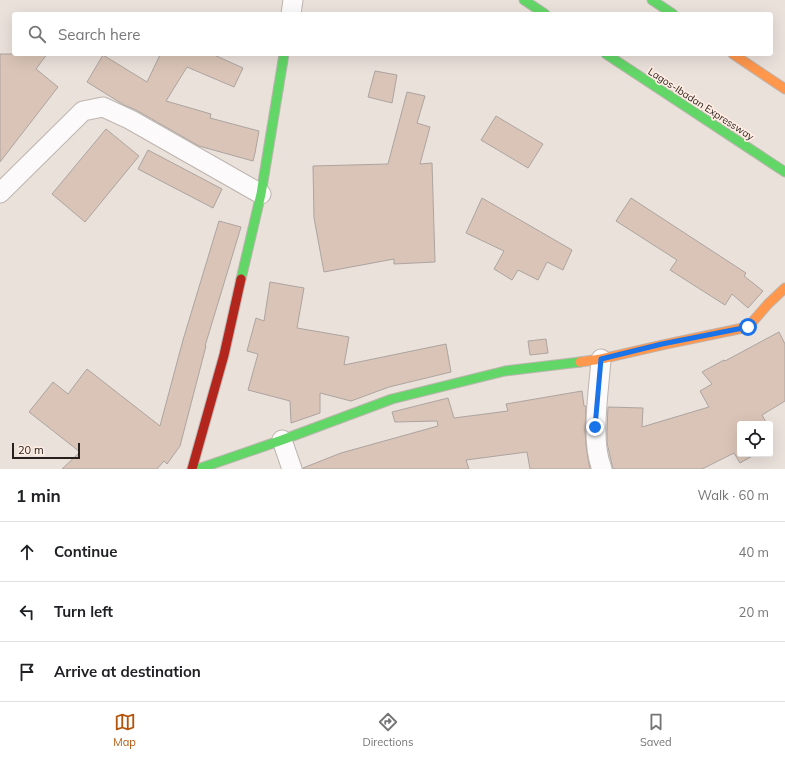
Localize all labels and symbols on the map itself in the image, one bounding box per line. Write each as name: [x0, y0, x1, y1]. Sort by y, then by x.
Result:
street label: Lagos-Ibadan Expressway: [646, 65, 757, 143]
route start: [739, 318, 757, 336]
route end: [586, 418, 604, 436]
scale bar: [12, 441, 80, 460]

